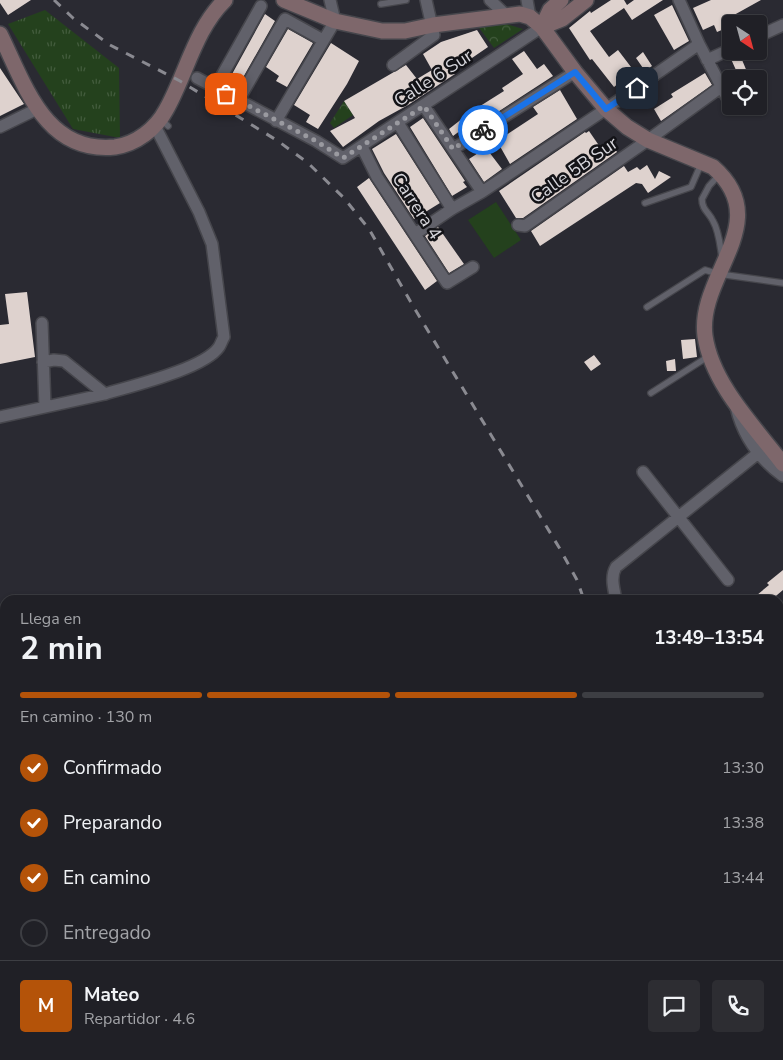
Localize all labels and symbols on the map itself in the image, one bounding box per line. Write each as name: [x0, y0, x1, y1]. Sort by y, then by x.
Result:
north arrow: [722, 15, 768, 60]
street label: Calle 6 Sur: [389, 43, 477, 112]
pin: [616, 67, 658, 109]
pin: [205, 73, 247, 115]
courier: [458, 105, 508, 155]
street label: Calle 5B Sur: [526, 131, 623, 209]
street label: Carrera 4: [387, 168, 448, 244]

